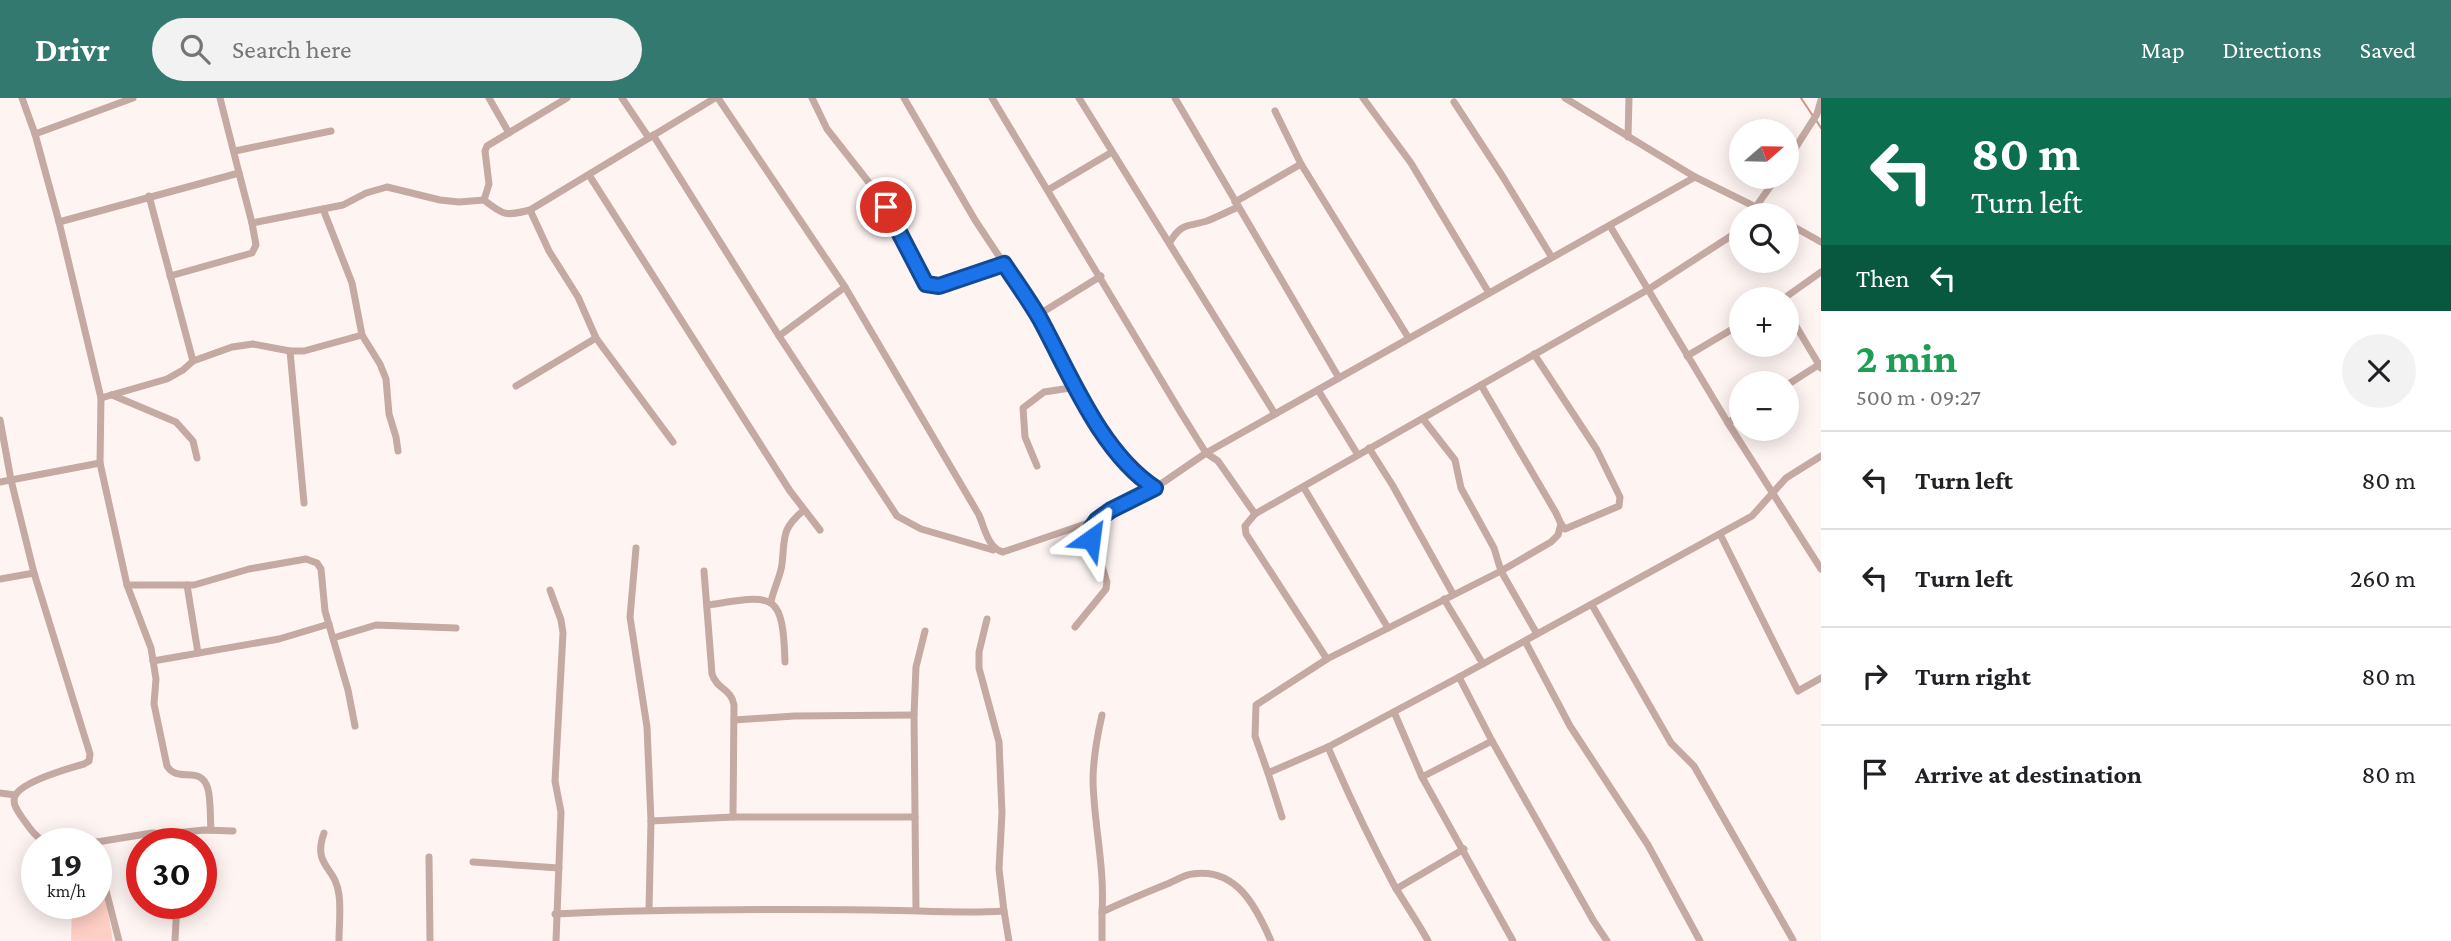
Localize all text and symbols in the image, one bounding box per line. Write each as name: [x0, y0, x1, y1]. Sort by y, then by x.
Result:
search box: [152, 18, 642, 81]
icon: search: [176, 30, 214, 68]
text: Drivr: [35, 31, 110, 68]
text: Search here: [232, 35, 351, 64]
text: Map: [2141, 36, 2185, 63]
text: Directions: [2223, 36, 2322, 63]
text: Saved: [2360, 36, 2416, 63]
north arrow: [1729, 119, 1799, 189]
map controls: [1729, 119, 1799, 441]
icon: left: [1856, 126, 1947, 217]
text: 80 m: [1971, 126, 2080, 181]
pin: [856, 177, 916, 237]
text: Turn left: [1971, 184, 2082, 220]
icon: arrive: [867, 188, 905, 226]
button: search: [1729, 203, 1799, 273]
icon: left: [1924, 259, 1962, 297]
text: Then: [1856, 264, 1910, 293]
button: +: [1729, 287, 1799, 357]
text: 2 min: [1856, 334, 1957, 381]
button: close: [2342, 334, 2416, 408]
button: −: [1729, 371, 1799, 441]
text: 500 m · 09:27: [1856, 384, 1981, 410]
icon: left: [1856, 461, 1894, 499]
text: Turn left: [1915, 466, 2013, 495]
text: 80 m: [2362, 466, 2416, 495]
position arrow: [1054, 502, 1128, 576]
icon: left: [1856, 559, 1894, 597]
text: Turn left: [1915, 564, 2013, 593]
text: 260 m: [2350, 564, 2416, 593]
icon: right: [1856, 657, 1894, 695]
text: Turn right: [1915, 662, 2031, 691]
text: 80 m: [2362, 662, 2416, 691]
icon: arrive: [1856, 755, 1894, 793]
text: Arrive at destination: [1915, 760, 2142, 789]
text: 80 m: [2362, 760, 2416, 789]
speed limit sign: 30: [126, 828, 217, 919]
text: 19: [50, 845, 83, 884]
text: km/h: [47, 881, 86, 901]

